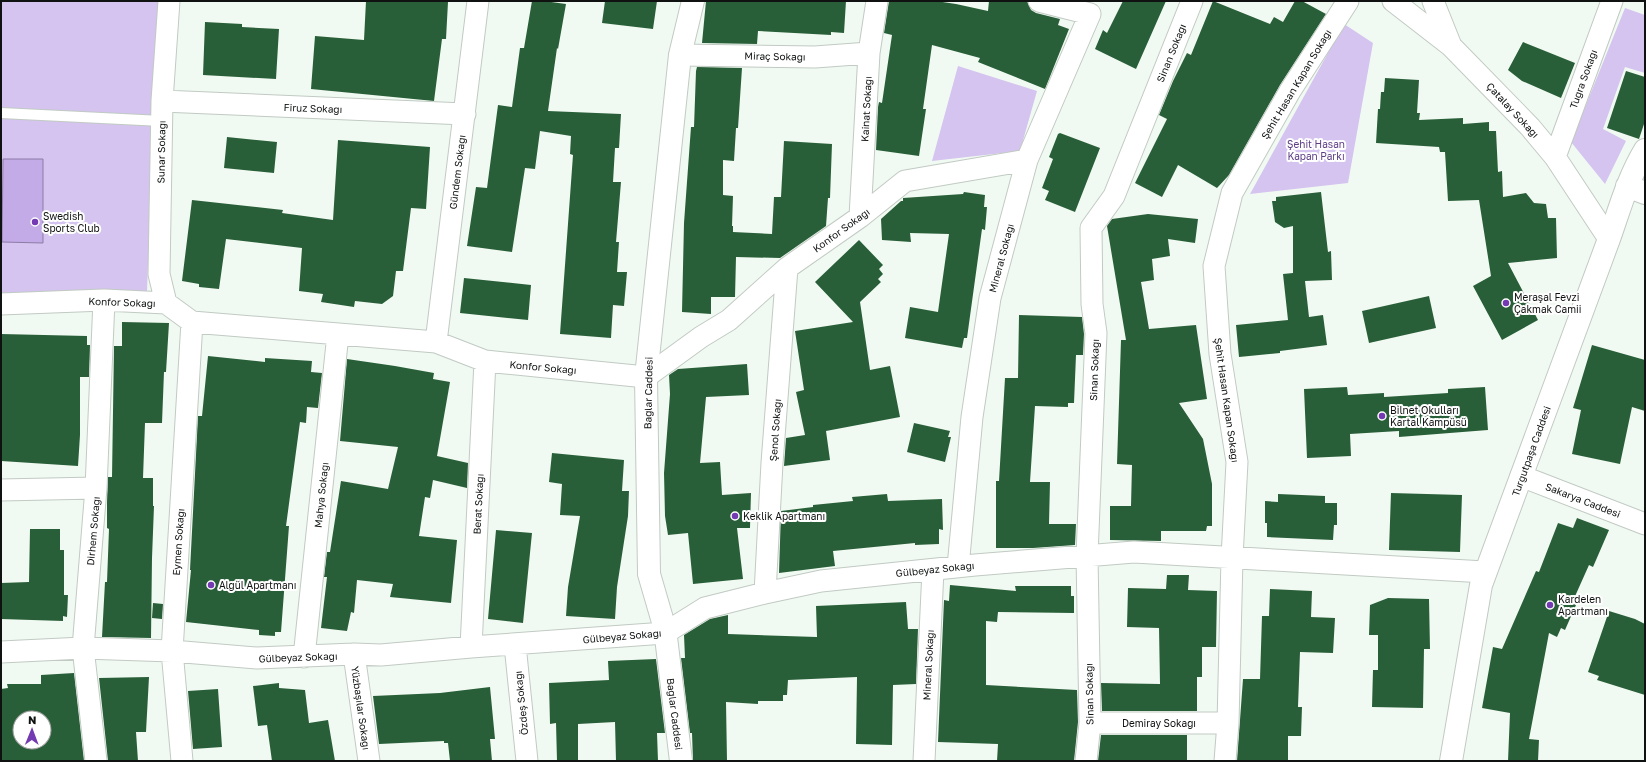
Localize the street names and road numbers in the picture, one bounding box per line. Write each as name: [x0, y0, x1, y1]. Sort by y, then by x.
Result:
street label: Sinan Sokağı: [1154, 22, 1188, 84]
street label: Şehit Hasan Kapan Sokağı: [1258, 27, 1334, 141]
street label: Tuğra Sokağı: [1567, 48, 1599, 110]
street label: Miraç Sokağı: [744, 49, 806, 63]
street label: Kainat Sokağı: [858, 76, 874, 142]
street label: Çatalay Sokağı: [1484, 80, 1542, 140]
street label: Firuz Sokağı: [283, 101, 343, 115]
street label: Sunar Sokağı: [154, 120, 168, 184]
street label: Gündem Sokağı: [446, 134, 468, 210]
street label: Konfor Sokağı: [810, 205, 872, 255]
street label: Mineral Sokağı: [986, 222, 1016, 294]
street label: Konfor Sokağı: [88, 295, 156, 309]
street label: Şehit Hasan Kapan Sokağı: [1212, 337, 1242, 463]
street label: Sinan Sokağı: [1087, 339, 1101, 401]
street label: Bağlar Caddesi: [641, 357, 655, 429]
street label: Konfor Sokağı: [509, 358, 577, 376]
street label: Şenol Sokağı: [767, 398, 783, 462]
street label: Turgutpaşa Caddesi: [1509, 404, 1553, 498]
street label: Mahya Sokağı: [312, 462, 330, 528]
street label: Berat Sokağı: [470, 473, 486, 535]
street label: Sakarya Caddesi: [1544, 480, 1622, 520]
street label: Dirhem Sokağı: [84, 496, 102, 566]
street label: Eymen Sokağı: [170, 508, 186, 576]
street label: Gülbeyaz Sokağı: [895, 559, 975, 579]
street label: Gülbeyaz Sokağı: [582, 627, 662, 645]
street label: Mineral Sokağı: [920, 629, 936, 701]
street label: Gülbeyaz Sokağı: [258, 650, 338, 664]
street label: Sinan Sokağı: [1082, 663, 1096, 725]
street label: Yüzbaşılar Sokağı: [349, 665, 373, 751]
street label: Özdeş Sokağı: [511, 670, 530, 736]
street label: Bağlar Caddesi: [665, 677, 685, 751]
street label: Demiray Sokağı: [1122, 717, 1196, 729]

